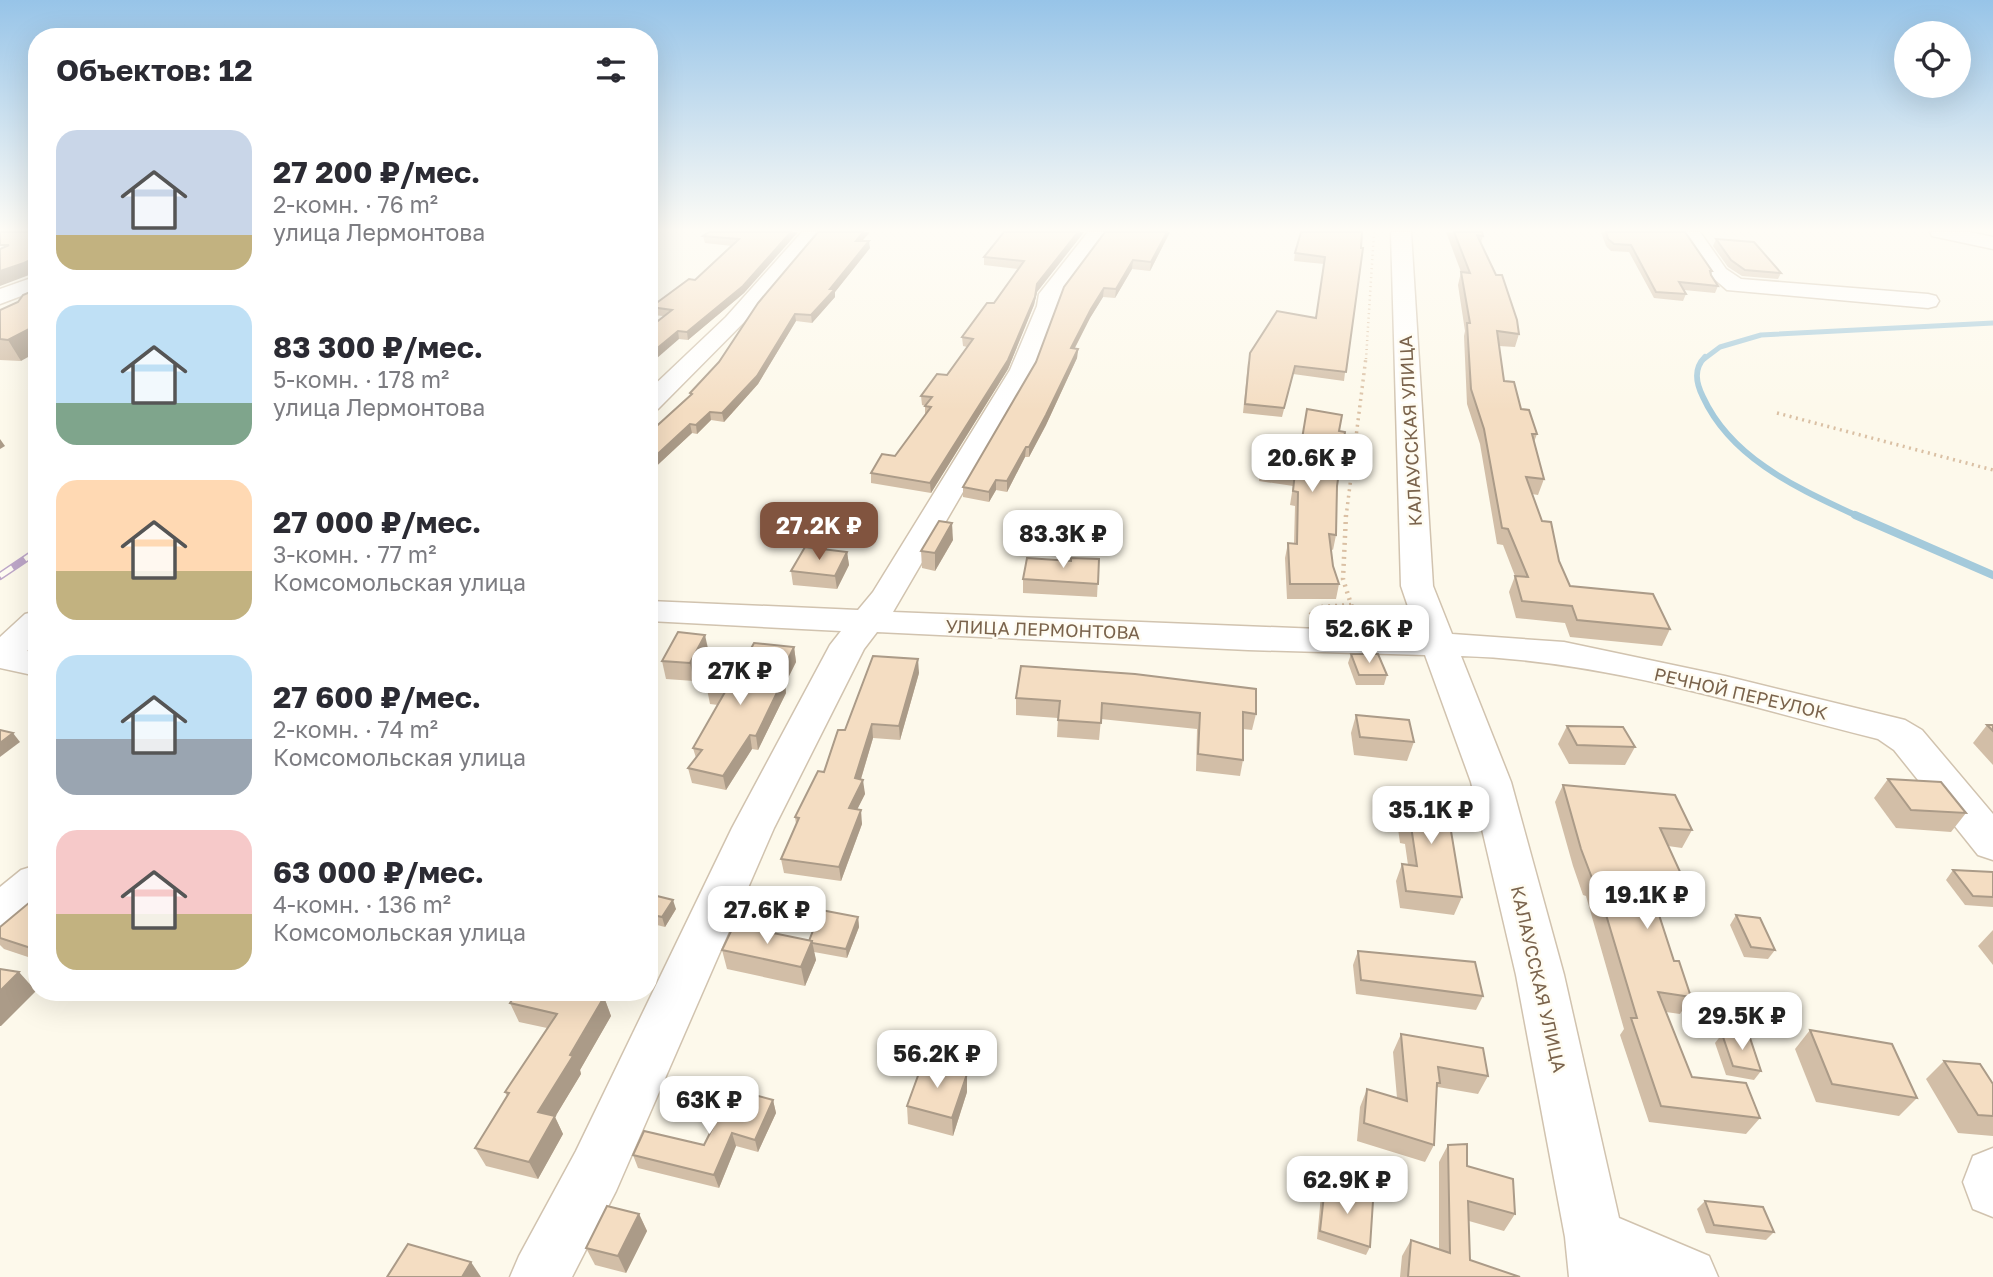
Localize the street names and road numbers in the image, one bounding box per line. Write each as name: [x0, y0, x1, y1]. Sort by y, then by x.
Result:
street label: КАЛАУССКАЯ УЛИЦА: [1394, 335, 1426, 527]
street label: УЛИЦА ЛЕРМОНТОВА: [945, 615, 1141, 643]
street label: РЕЧНОЙ ПЕРЕУЛОК: [1652, 662, 1830, 724]
street label: КАЛАУССКАЯ УЛИЦА: [1507, 883, 1571, 1075]

